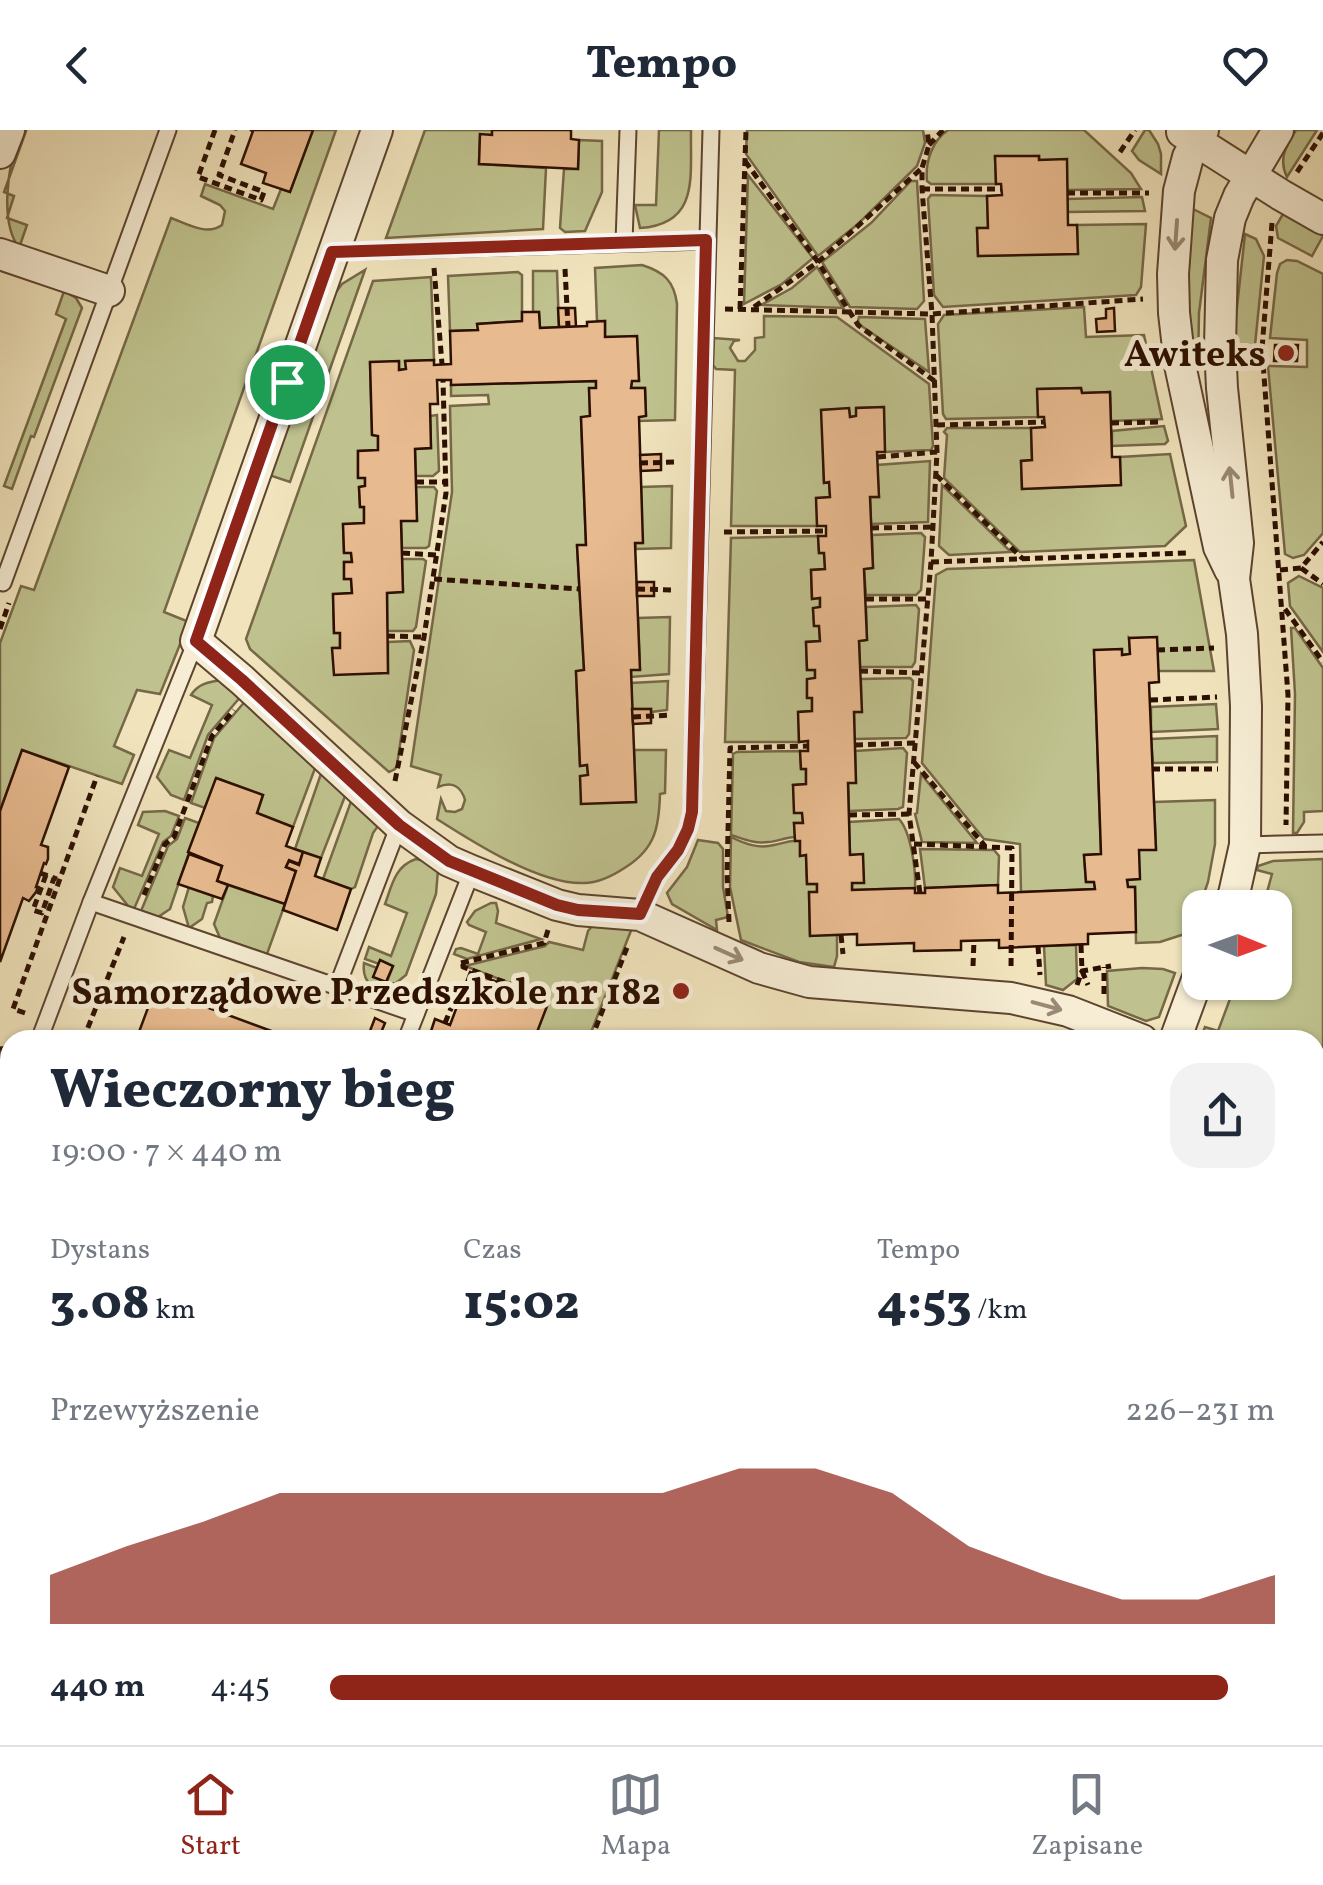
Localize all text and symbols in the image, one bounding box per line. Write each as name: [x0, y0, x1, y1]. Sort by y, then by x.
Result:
text: Tempo: [586, 34, 737, 97]
icon: back: [50, 38, 105, 93]
icon: heart: [1218, 38, 1273, 93]
one-way arrow: [1166, 219, 1185, 251]
place label: Awiteks: [1124, 330, 1266, 383]
pin: [245, 340, 330, 425]
marker: Awiteks: [1275, 342, 1297, 364]
icon: arrive: [260, 355, 315, 410]
one-way arrow: [1221, 466, 1240, 499]
north arrow: [1182, 890, 1292, 1000]
map controls: [1182, 890, 1292, 1000]
one-way arrow: [713, 946, 744, 964]
place label: Samorządowe Przedszkole nr 182: [71, 968, 661, 1021]
marker: Samorządowe Przedszkole nr 182: [670, 980, 692, 1002]
one-way arrow: [1031, 997, 1062, 1016]
text: Wieczorny bieg: [50, 1055, 455, 1131]
button: share: [1170, 1063, 1275, 1168]
text: 19:00 · 7 × 440 m: [50, 1131, 282, 1175]
text: Dystans: [50, 1231, 150, 1270]
text: Czas: [463, 1231, 522, 1270]
text: Tempo: [877, 1231, 960, 1270]
text: 3.08: [50, 1270, 150, 1340]
text: 15:02: [463, 1270, 580, 1340]
text: 4:53: [877, 1270, 972, 1340]
text: km: [150, 1291, 195, 1330]
text: /km: [972, 1291, 1028, 1330]
text: Przewyższenie: [50, 1390, 260, 1434]
text: 226–231 m: [1126, 1390, 1275, 1434]
text: 440 m: [50, 1666, 145, 1710]
text: 4:45: [210, 1666, 270, 1710]
tab: Start: [180, 1767, 241, 1866]
tab: Mapa: [601, 1767, 671, 1866]
tab: Zapisane: [1031, 1767, 1143, 1866]

